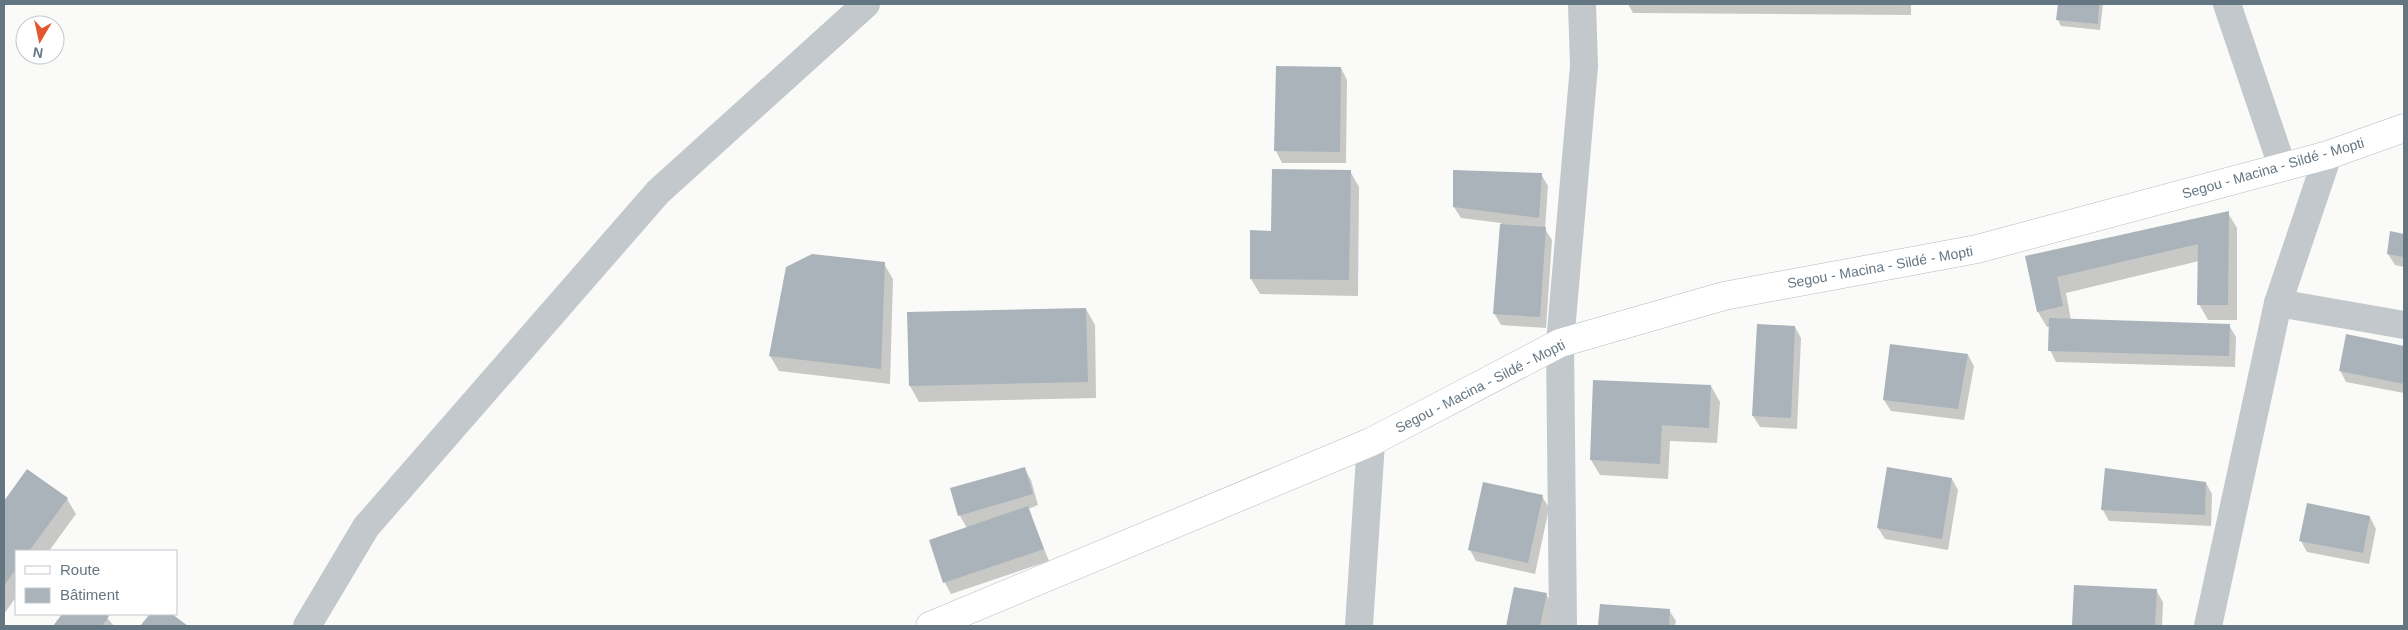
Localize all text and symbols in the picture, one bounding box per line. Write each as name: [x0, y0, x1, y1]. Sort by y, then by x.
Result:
north arrow: [15, 15, 65, 65]
text: N: [32, 44, 44, 62]
street label: Segou - Macina - Sildé - Mopti: [2180, 134, 2366, 202]
street label: Segou - Macina - Sildé - Mopti: [1786, 243, 1974, 291]
street label: Segou - Macina - Sildé - Mopti: [1392, 336, 1568, 436]
legend: [15, 550, 178, 615]
text: Route: [60, 561, 100, 578]
text: Bâtiment: [60, 586, 120, 603]

